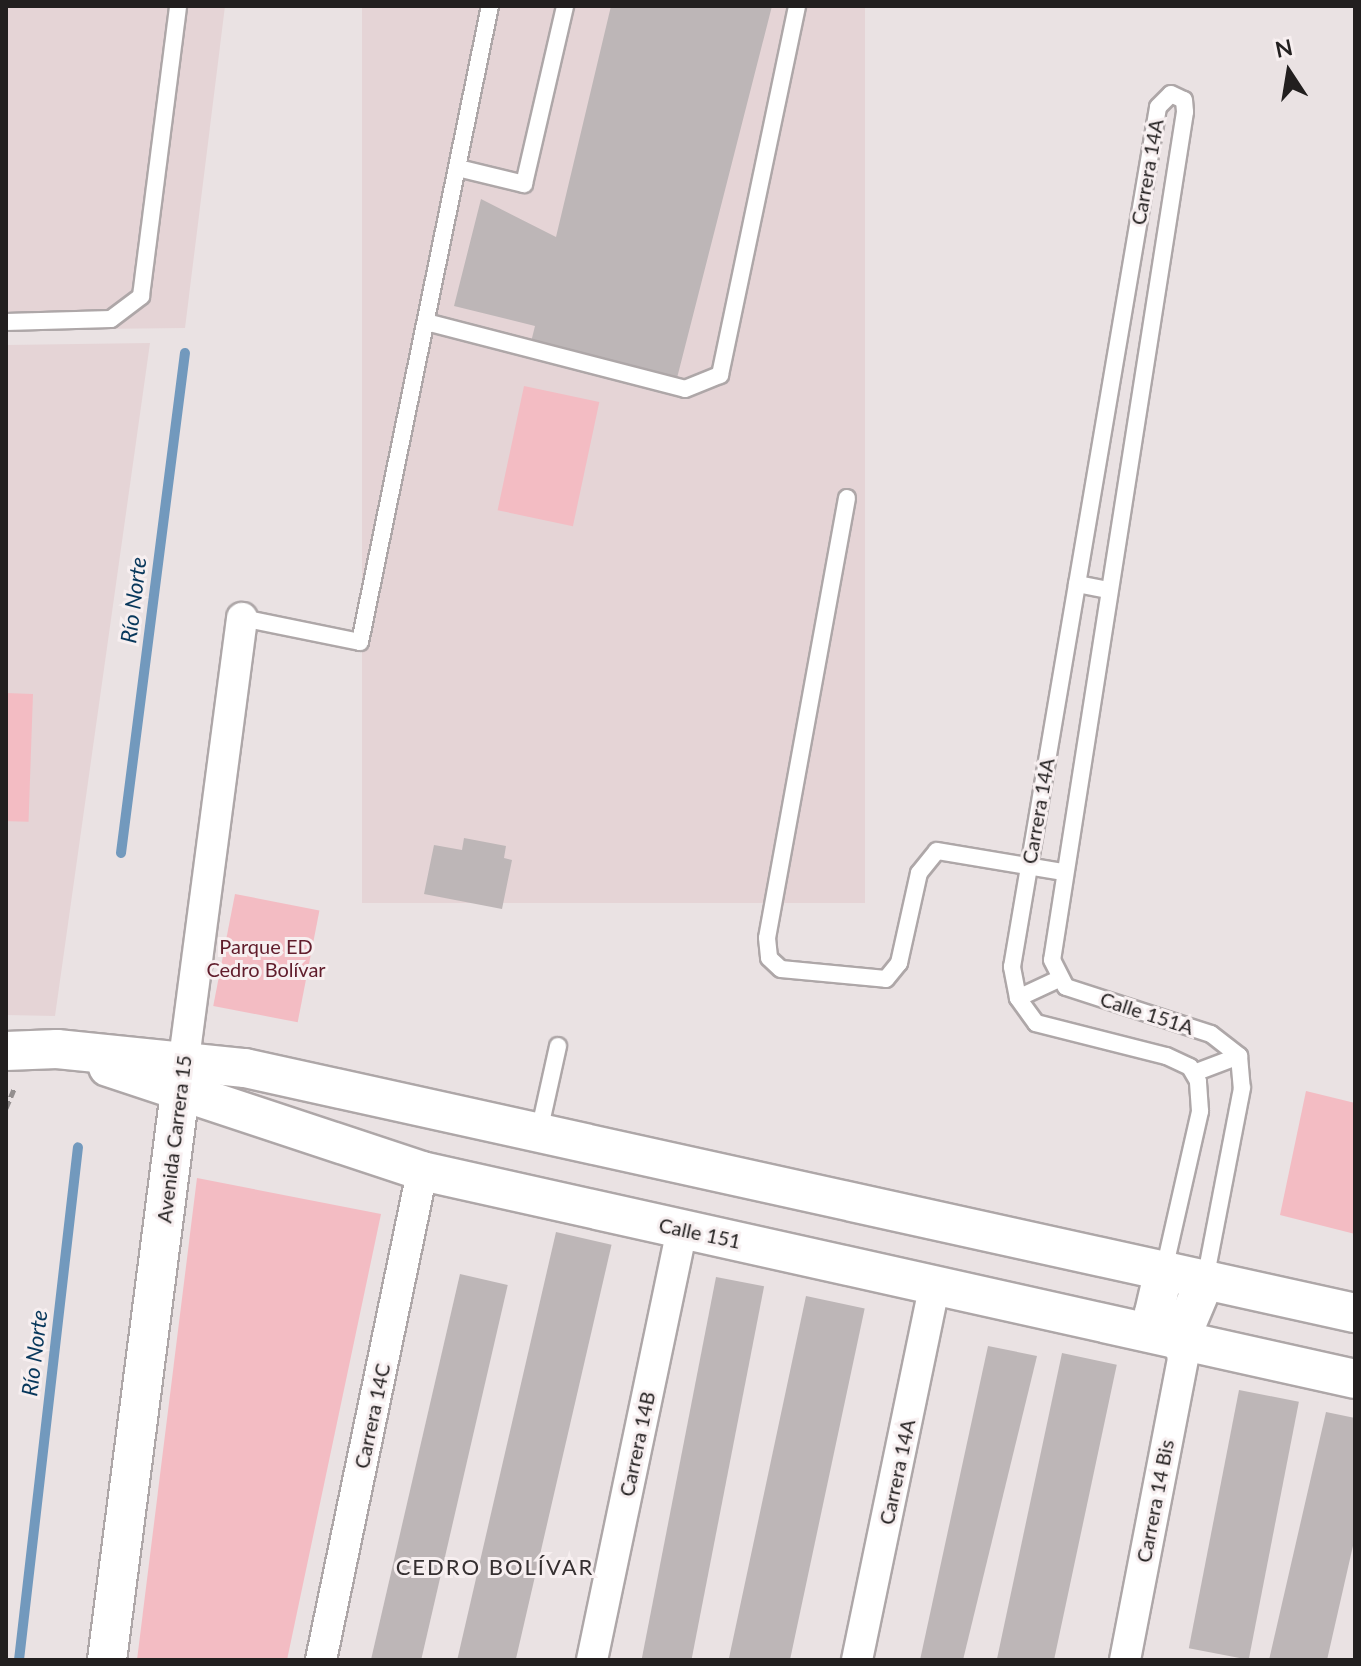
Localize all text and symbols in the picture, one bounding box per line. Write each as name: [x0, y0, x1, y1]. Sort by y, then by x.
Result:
north arrow: [1249, 32, 1329, 112]
text: N: [1273, 33, 1295, 63]
street label: Carrera 14A: [1126, 117, 1168, 227]
water label: Río Norte: [115, 555, 151, 645]
street label: Carrera 14A: [1017, 756, 1059, 866]
park label: Parque ED Cedro Bolívar: [206, 935, 326, 982]
street label: Calle 151A: [1097, 987, 1197, 1039]
street label: Avenida Carrera 15: [152, 1054, 196, 1224]
street label: Calle 151: [657, 1213, 743, 1253]
water label: Río Norte: [16, 1308, 52, 1398]
street label: Carrera 14C: [349, 1361, 395, 1471]
street label: Carrera 14B: [614, 1390, 660, 1498]
street label: Carrera 14A: [874, 1417, 920, 1527]
street label: Carrera 14 Bis: [1131, 1438, 1179, 1564]
district label: CEDRO BOLÍVAR: [396, 1554, 594, 1580]

